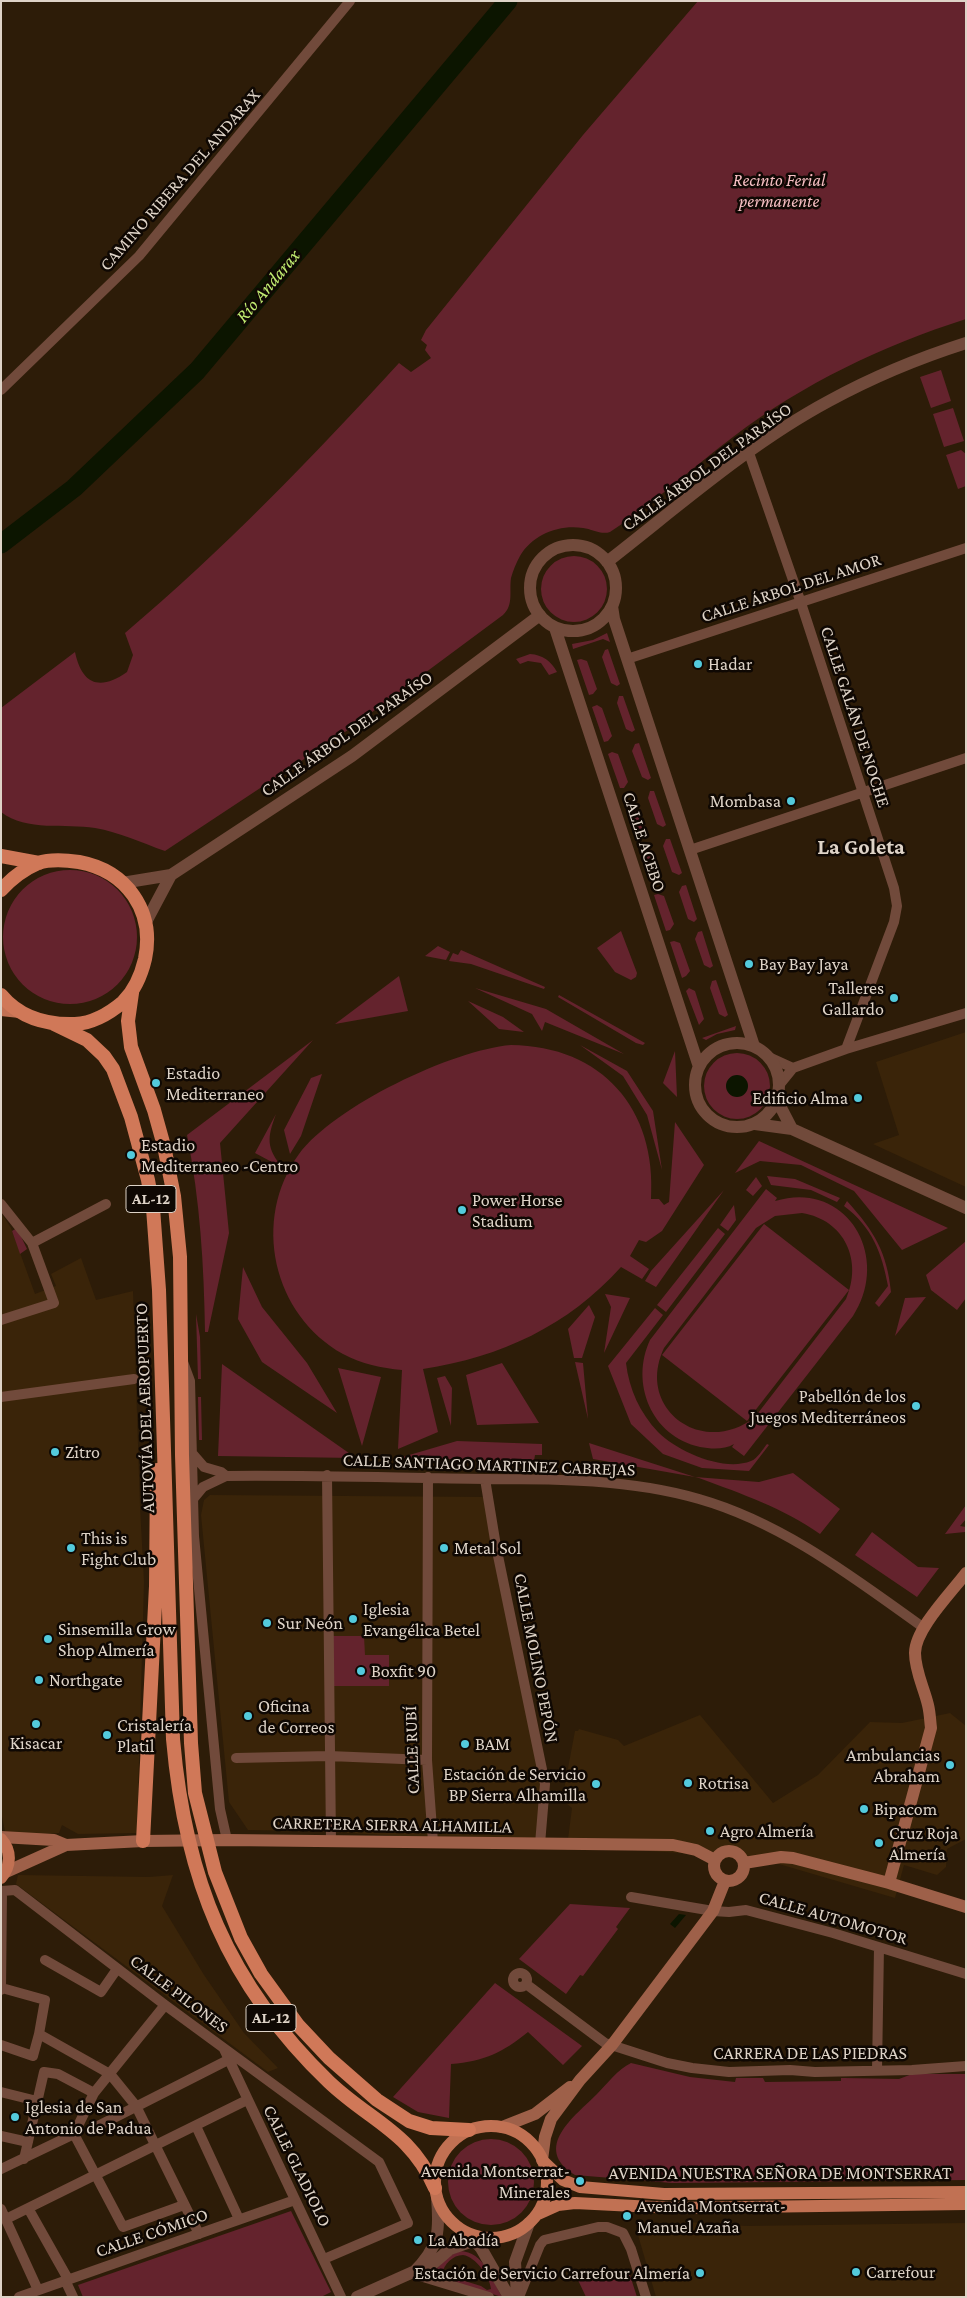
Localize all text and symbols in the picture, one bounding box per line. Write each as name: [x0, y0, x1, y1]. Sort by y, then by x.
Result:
street label: CAMINO RIBERA DEL ANDARAX: [95, 85, 265, 275]
park label: Recinto Ferial permanente: [733, 169, 825, 212]
water label: Río Andarax: [231, 245, 305, 327]
street label: CALLE ÁRBOL DEL PARAÍSO: [618, 398, 796, 536]
street label: CALLE ÁRBOL DEL AMOR: [698, 549, 884, 627]
street label: CALLE GALÁN DE NOCHE: [816, 624, 894, 810]
place label: Hadar: [708, 653, 752, 675]
marker: Hadar: [692, 658, 704, 670]
street label: CALLE ÁRBOL DEL PARAÍSO: [257, 666, 437, 802]
street label: CALLE ACEBO: [618, 789, 670, 895]
place label: Mombasa: [710, 790, 781, 812]
marker: Mombasa: [785, 795, 797, 807]
district label: La Goleta: [817, 834, 905, 860]
place label: Bay Bay Jaya: [759, 953, 849, 975]
marker: Bay Bay Jaya: [743, 958, 755, 970]
place label: Talleres Gallardo: [822, 977, 884, 1020]
marker: Talleres Gallardo: [888, 992, 900, 1004]
place label: Estadio Mediterraneo: [166, 1062, 264, 1104]
marker: Estadio Mediterraneo: [150, 1077, 162, 1089]
place label: Edificio Alma: [752, 1087, 848, 1109]
marker: Edificio Alma: [852, 1092, 864, 1104]
place label: Estadio Mediterraneo -Centro: [141, 1134, 298, 1176]
marker: Estadio Mediterraneo -Centro: [125, 1149, 137, 1161]
road number: AL-12: [126, 1186, 176, 1212]
place label: Power Horse Stadium: [472, 1189, 562, 1232]
marker: Power Horse Stadium: [456, 1204, 468, 1216]
street label: AUTOVÍA DEL AEROPUERTO: [131, 1303, 159, 1513]
place label: Pabellón de los Juegos Mediterráneos: [750, 1385, 906, 1428]
marker: Pabellón de los Juegos Mediterráneos: [910, 1400, 922, 1412]
place label: Zitro: [65, 1441, 100, 1463]
marker: Zitro: [49, 1446, 61, 1458]
street label: CALLE SANTIAGO MARTINEZ CABREJAS: [342, 1449, 636, 1481]
place label: This is Fight Club: [81, 1527, 156, 1570]
place label: Metal Sol: [454, 1537, 521, 1559]
marker: This is Fight Club: [65, 1542, 77, 1554]
marker: Metal Sol: [438, 1542, 450, 1554]
street label: CALLE MOLINO PEPÓN: [509, 1571, 563, 1745]
place label: Iglesia Evangélica Betel: [363, 1598, 480, 1640]
place label: Sur Neón: [277, 1612, 343, 1634]
marker: Iglesia Evangélica Betel: [347, 1613, 359, 1625]
marker: Sur Neón: [261, 1617, 273, 1629]
place label: Sinsemilla Grow Shop Almería: [58, 1618, 176, 1660]
marker: Sinsemilla Grow Shop Almería: [42, 1633, 54, 1645]
place label: Boxfit 90: [371, 1660, 436, 1682]
marker: Boxfit 90: [355, 1665, 367, 1677]
place label: Northgate: [49, 1669, 122, 1691]
marker: Northgate: [33, 1674, 45, 1686]
place label: Oficina de Correos: [258, 1695, 335, 1738]
street label: CALLE RUBÍ: [400, 1705, 424, 1795]
marker: Oficina de Correos: [242, 1710, 254, 1722]
place label: Cristalería Platil: [117, 1714, 192, 1756]
marker: Kisacar: [30, 1718, 42, 1730]
marker: Cristalería Platil: [101, 1729, 113, 1741]
place label: Kisacar: [10, 1732, 62, 1754]
place label: BAM: [475, 1733, 510, 1755]
marker: BAM: [459, 1738, 471, 1750]
place label: Ambulancias Abraham: [846, 1744, 940, 1786]
marker: Ambulancias Abraham: [944, 1759, 956, 1771]
place label: Estación de Servicio BP Sierra Alhamilla: [443, 1763, 586, 1806]
place label: Rotrisa: [698, 1772, 749, 1794]
marker: Rotrisa: [682, 1777, 694, 1789]
marker: Estación de Servicio BP Sierra Alhamilla: [590, 1778, 602, 1790]
place label: Bipacom: [874, 1798, 937, 1820]
marker: Bipacom: [858, 1803, 870, 1815]
street label: CARRETERA SIERRA ALHAMILLA: [272, 1812, 512, 1838]
place label: Agro Almería: [720, 1820, 814, 1842]
place label: Cruz Roja Almería: [889, 1822, 958, 1865]
marker: Agro Almería: [704, 1825, 716, 1837]
marker: Cruz Roja Almería: [873, 1837, 885, 1849]
street label: CALLE AUTOMOTOR: [756, 1886, 910, 1950]
street label: CALLE PILONES: [126, 1950, 232, 2038]
road number: AL-12: [246, 2005, 296, 2032]
street label: CARRERA DE LAS PIEDRAS: [713, 2042, 907, 2064]
place label: Iglesia de San Antonio de Padua: [25, 2096, 152, 2138]
street label: CALLE GLADIOLO: [258, 2102, 336, 2230]
marker: Iglesia de San Antonio de Padua: [9, 2111, 21, 2123]
place label: Avenida Montserrat- Minerales: [421, 2160, 570, 2202]
street label: AVENIDA NUESTRA SEÑORA DE MONTSERRAT: [608, 2162, 952, 2184]
marker: Avenida Montserrat- Minerales: [574, 2175, 586, 2187]
place label: Avenida Montserrat- Manuel Azaña: [637, 2195, 786, 2238]
street label: CALLE CÓMICO: [93, 2204, 211, 2262]
marker: Avenida Montserrat- Manuel Azaña: [621, 2210, 633, 2222]
place label: La Abadía: [428, 2229, 499, 2251]
marker: La Abadía: [412, 2234, 424, 2246]
place label: Carrefour: [866, 2261, 935, 2283]
place label: Estación de Servicio Carrefour Almería: [414, 2262, 690, 2284]
marker: Carrefour: [850, 2266, 862, 2278]
marker: Estación de Servicio Carrefour Almería: [694, 2267, 706, 2279]

